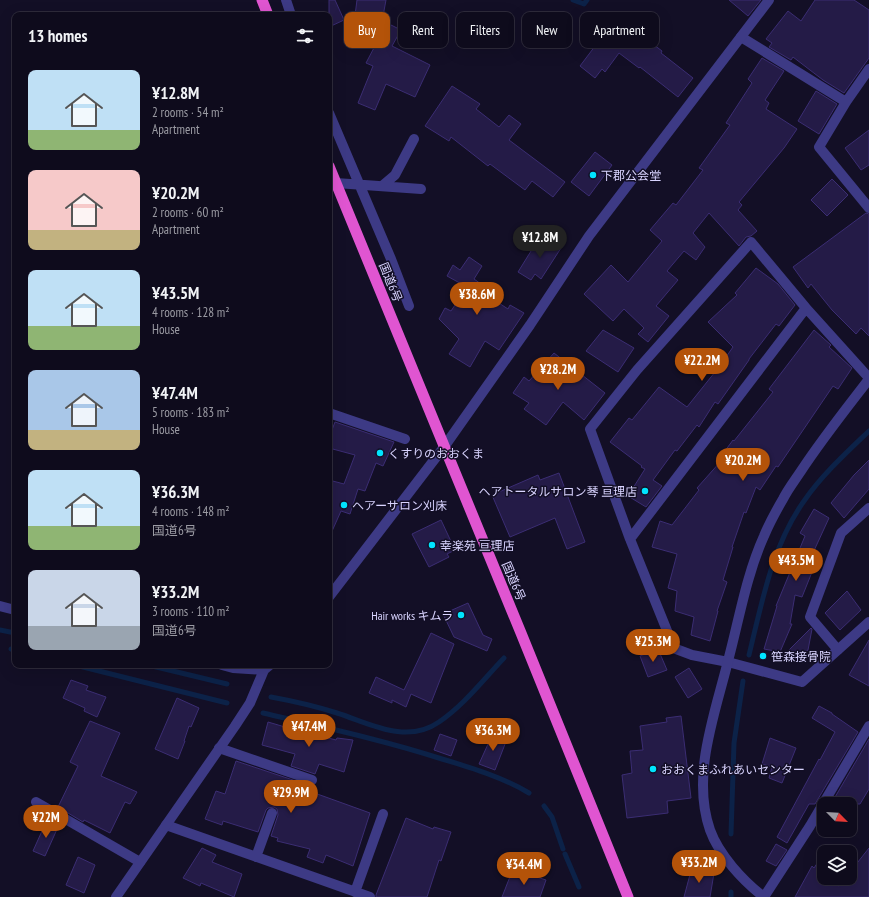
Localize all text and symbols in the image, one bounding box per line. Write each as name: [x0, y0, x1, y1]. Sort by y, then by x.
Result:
chip: Buy: [344, 12, 390, 48]
chip: Rent: [398, 12, 448, 48]
chip: Filters: [456, 12, 514, 48]
chip: New: [522, 12, 572, 48]
chip: Apartment: [580, 12, 659, 48]
text: 13 homes: [28, 25, 87, 47]
icon: filters: [294, 25, 316, 47]
text: ¥12.8M: [152, 82, 199, 104]
icon: home: [60, 86, 108, 134]
text: 2 rooms · 54 m²: [152, 104, 224, 121]
text: Apartment: [152, 121, 200, 138]
place label: 下郡公会堂: [601, 168, 661, 183]
marker: 下郡公会堂: [588, 170, 598, 180]
text: ¥20.2M: [152, 182, 199, 204]
icon: home: [60, 186, 108, 234]
text: 2 rooms · 60 m²: [152, 204, 224, 221]
text: Apartment: [152, 221, 200, 238]
pin: ¥12.8M: [507, 225, 573, 259]
text: ¥12.8M: [522, 229, 558, 246]
street label: 国道6号: [376, 260, 406, 304]
text: ¥43.5M: [152, 282, 199, 304]
pin: ¥38.6M: [444, 282, 510, 316]
icon: home: [60, 286, 108, 334]
text: ¥38.6M: [459, 286, 495, 303]
text: 4 rooms · 128 m²: [152, 304, 230, 321]
text: House: [152, 321, 180, 338]
pin: ¥22.2M: [669, 348, 735, 382]
text: ¥22.2M: [684, 352, 720, 369]
pin: ¥28.2M: [525, 357, 591, 391]
text: ¥28.2M: [540, 361, 576, 378]
text: ¥47.4M: [152, 382, 198, 404]
icon: home: [60, 386, 108, 434]
text: 5 rooms · 183 m²: [152, 404, 230, 421]
text: House: [152, 421, 180, 438]
place label: くすりのおおくま: [388, 446, 484, 461]
marker: くすりのおおくま: [375, 448, 385, 458]
pin: ¥20.2M: [710, 448, 776, 482]
text: ¥20.2M: [725, 452, 761, 469]
text: ¥36.3M: [152, 481, 199, 503]
place label: ヘアトータルサロン琴 亘理店: [478, 484, 637, 499]
icon: home: [60, 486, 108, 534]
marker: ヘアトータルサロン琴 亘理店: [640, 486, 650, 496]
place label: ヘアーサロン刈床: [352, 498, 447, 513]
marker: ヘアーサロン刈床: [339, 500, 349, 510]
text: 4 rooms · 148 m²: [152, 503, 230, 520]
text: 国道6号: [152, 522, 197, 539]
place label: 幸楽苑 亘理店: [440, 538, 515, 553]
marker: 幸楽苑 亘理店: [427, 540, 437, 550]
pin: ¥43.5M: [763, 548, 829, 582]
text: ¥43.5M: [778, 552, 814, 569]
street label: 国道6号: [499, 559, 529, 603]
text: ¥33.2M: [152, 581, 199, 603]
icon: home: [60, 586, 108, 634]
text: 3 rooms · 110 m²: [152, 603, 230, 620]
place label: Hair works キムラ: [371, 608, 453, 623]
marker: Hair works キムラ: [456, 610, 466, 620]
text: 国道6号: [152, 622, 197, 639]
pin: ¥25.3M: [620, 629, 686, 663]
text: ¥25.3M: [635, 633, 671, 650]
place label: 笹森接骨院: [771, 649, 831, 664]
marker: 笹森接骨院: [758, 651, 768, 661]
pin: ¥47.4M: [276, 714, 342, 748]
text: ¥47.4M: [292, 718, 326, 735]
pin: ¥36.3M: [460, 718, 526, 752]
text: ¥36.3M: [475, 722, 511, 739]
place label: おおくまふれあいセンター: [661, 762, 805, 777]
marker: おおくまふれあいセンター: [648, 764, 658, 774]
pin: ¥29.9M: [258, 780, 324, 814]
text: ¥29.9M: [273, 784, 309, 801]
north arrow: [817, 797, 857, 837]
map controls: [817, 797, 857, 885]
pin: ¥22M: [22, 805, 70, 839]
text: ¥22M: [32, 809, 60, 826]
button: layers: [817, 845, 857, 885]
pin: ¥33.2M: [666, 850, 732, 884]
pin: ¥34.4M: [491, 852, 557, 886]
text: ¥33.2M: [681, 854, 717, 871]
text: ¥34.4M: [506, 856, 542, 873]

